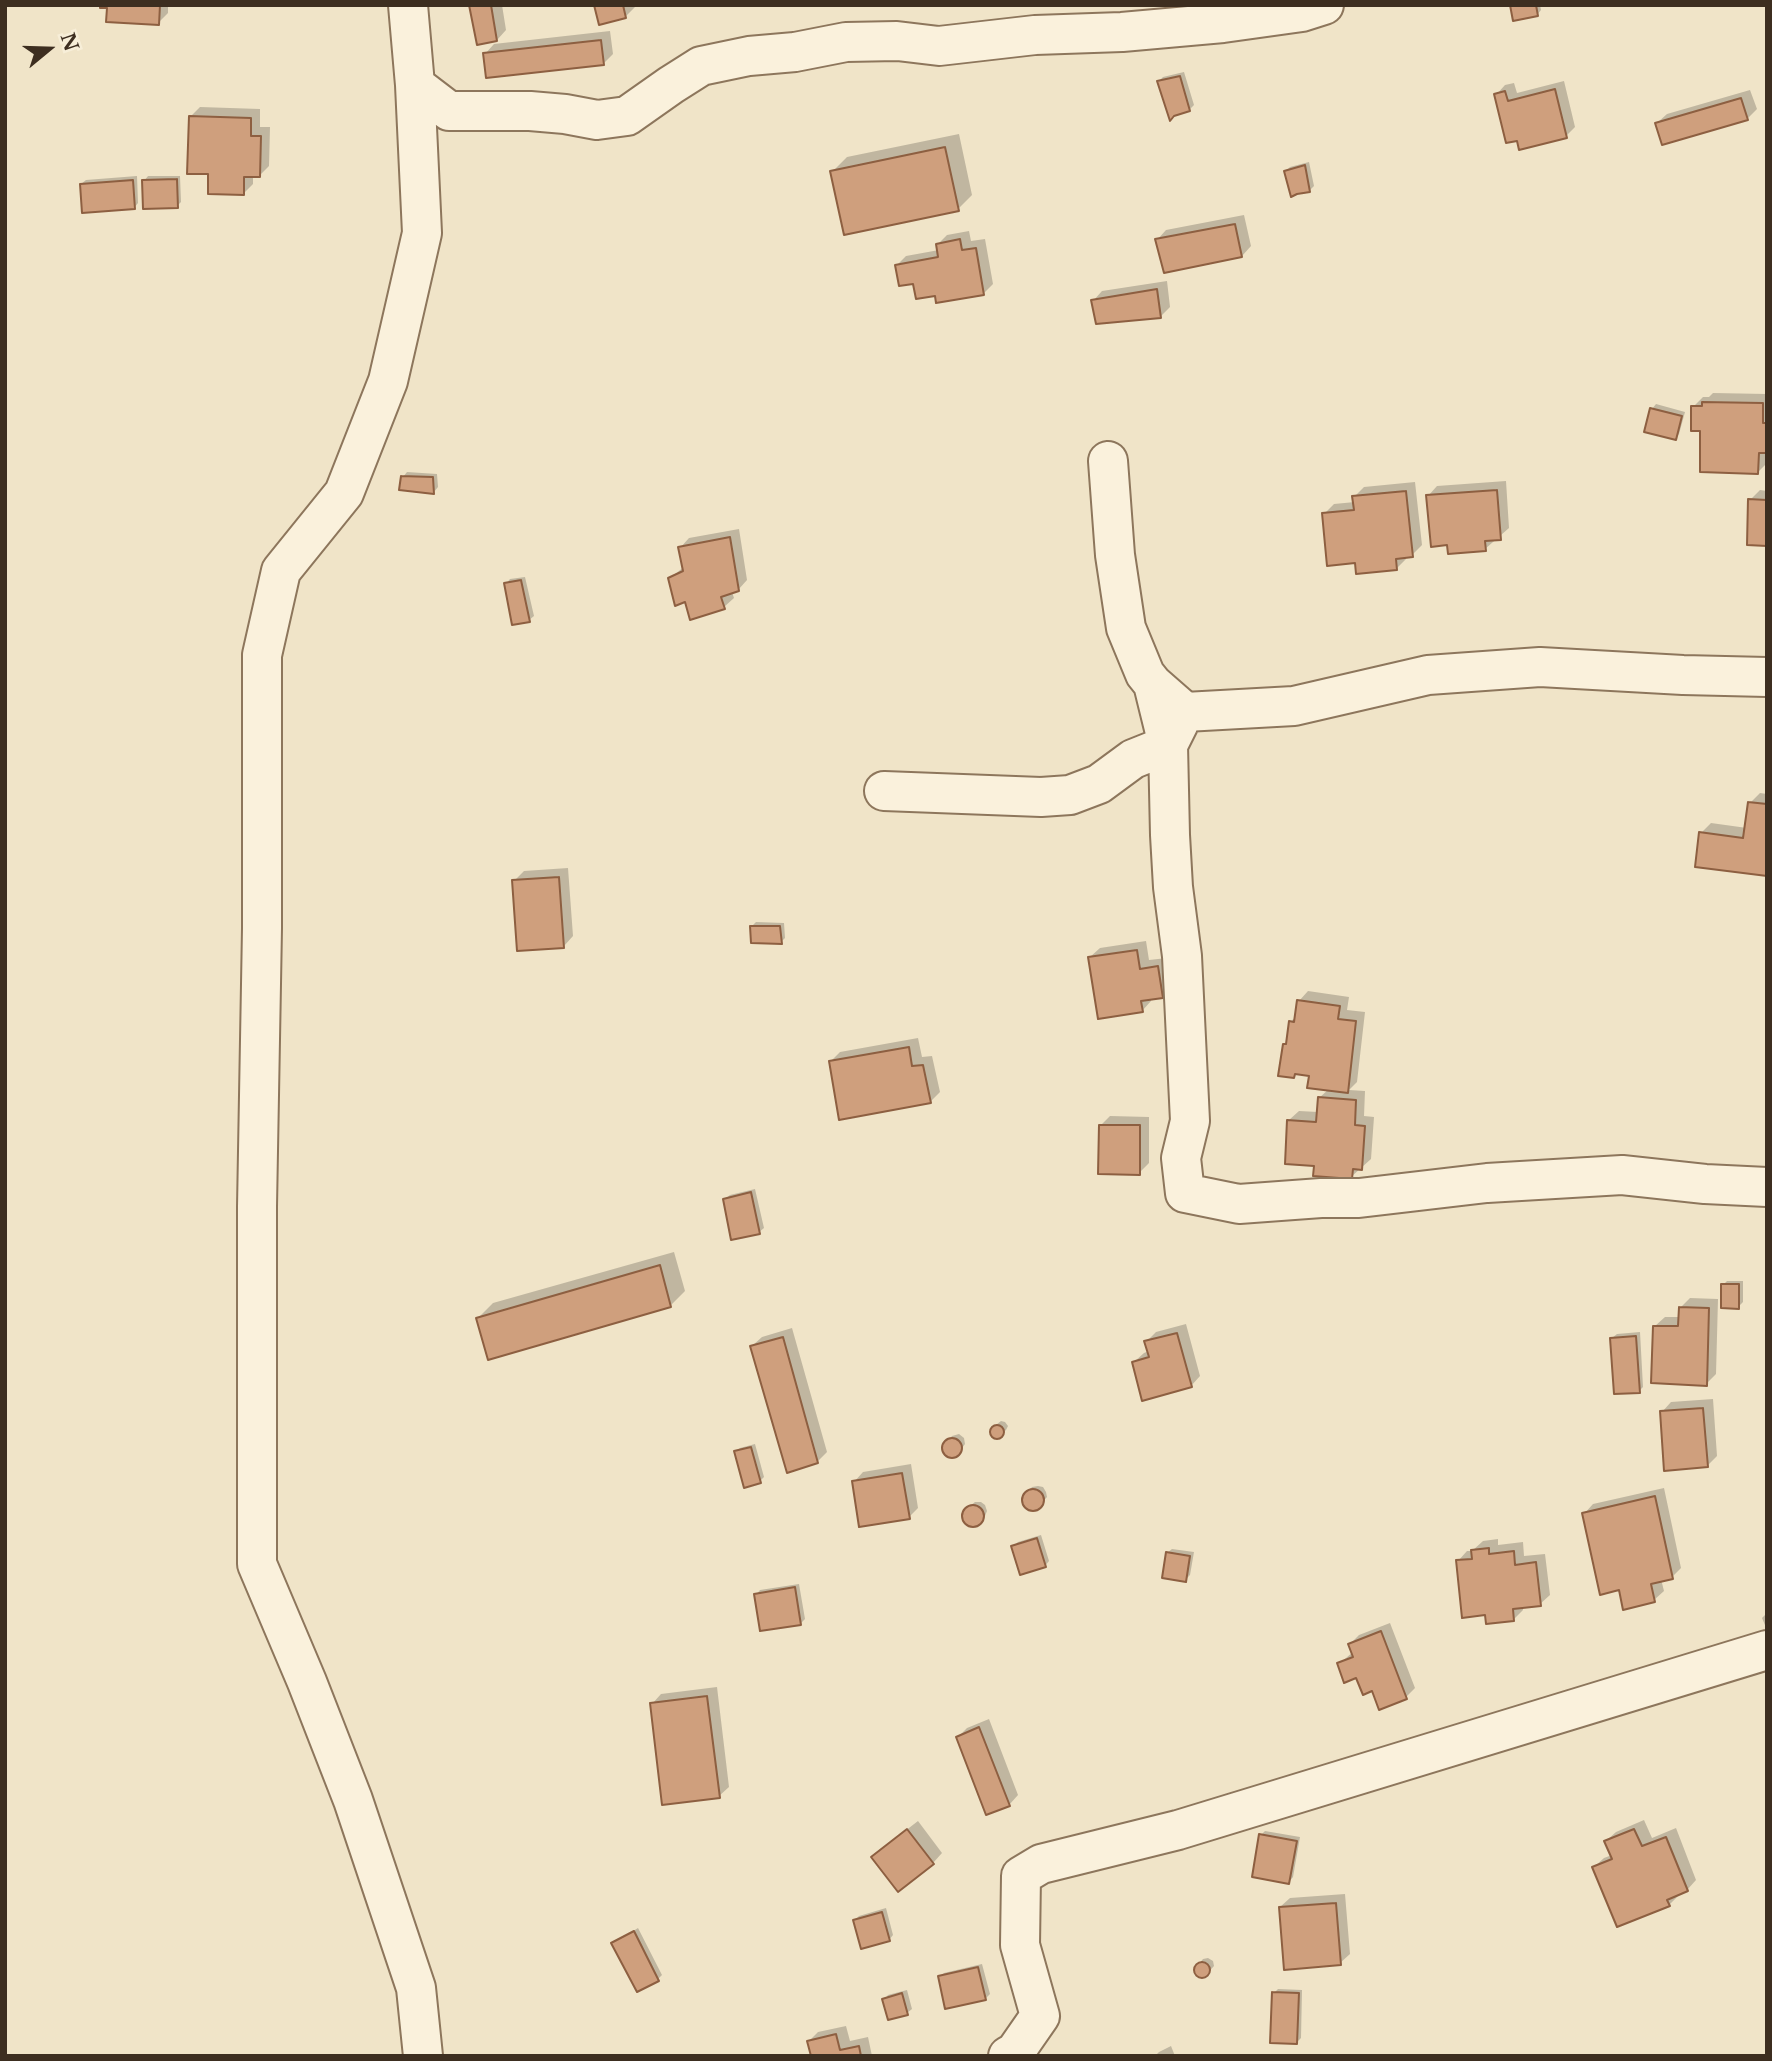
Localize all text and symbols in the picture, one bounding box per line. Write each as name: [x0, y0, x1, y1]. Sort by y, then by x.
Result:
north arrow: [14, 14, 84, 84]
text: N: [56, 30, 83, 54]

